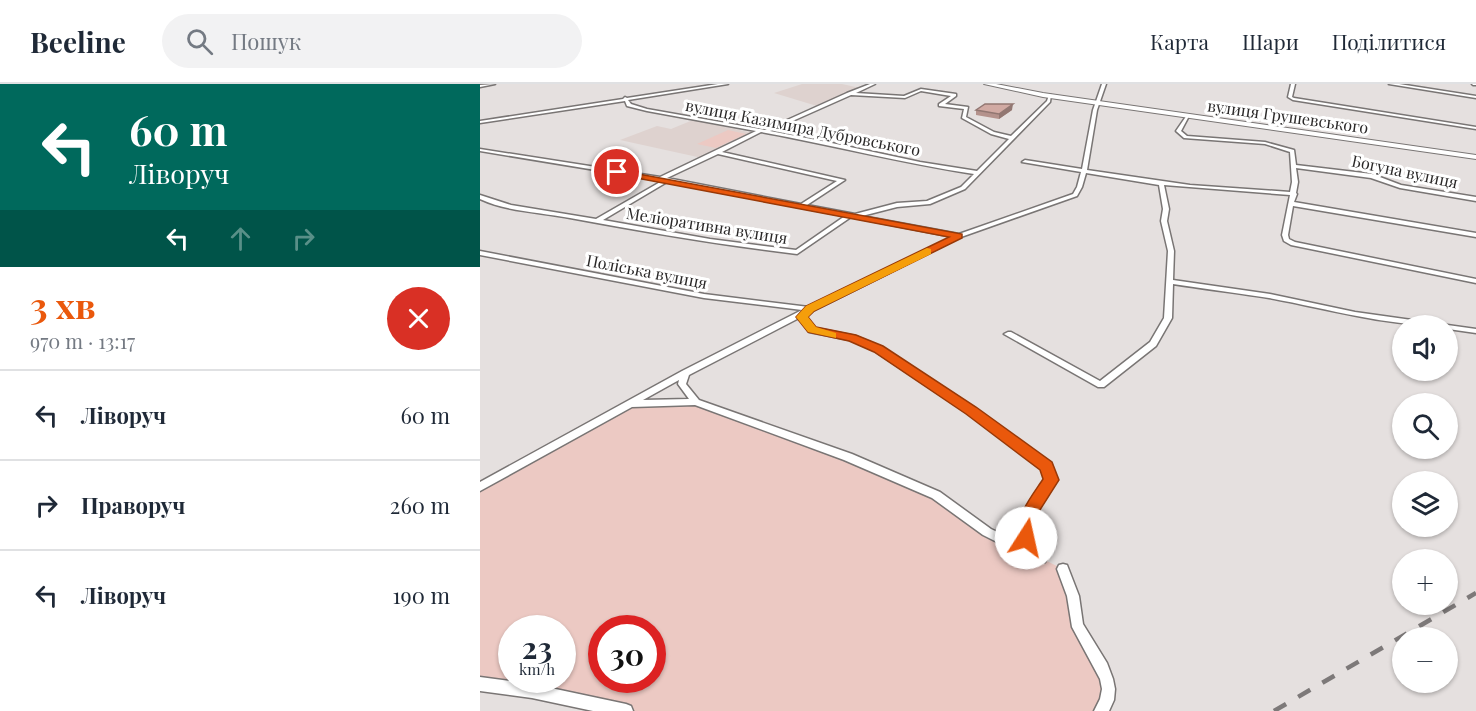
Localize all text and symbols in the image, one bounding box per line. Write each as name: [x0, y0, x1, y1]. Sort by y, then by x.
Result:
search box: [162, 14, 582, 68]
text: Beeline: [30, 23, 126, 60]
icon: search: [183, 25, 216, 58]
text: Пошук: [231, 26, 301, 56]
text: Карта: [1150, 27, 1209, 55]
text: Шари: [1242, 27, 1299, 55]
text: Поділитися: [1332, 27, 1446, 55]
street label: вулиця Казимира Дубровського: [684, 94, 922, 160]
street label: вулиця Грушевського: [1206, 94, 1370, 138]
text: 60 m: [129, 101, 227, 157]
icon: left: [30, 108, 108, 186]
pin: [591, 146, 642, 197]
street label: Богуна вулиця: [1350, 150, 1460, 193]
text: Ліворуч: [129, 155, 229, 191]
icon: arrive: [600, 155, 633, 188]
street label: Меліоративна вулиця: [625, 202, 789, 248]
icon: left: [161, 222, 194, 255]
icon: ahead: [224, 222, 257, 255]
icon: right: [287, 222, 320, 255]
street label: Поліська вулиця: [585, 249, 710, 293]
text: 3 хв: [30, 280, 96, 328]
button: close: [387, 287, 450, 350]
map controls: [1392, 315, 1458, 693]
button: sound: [1392, 315, 1458, 381]
text: 970 m · 13:17: [30, 327, 135, 354]
button: search: [1392, 393, 1458, 459]
icon: left: [30, 399, 63, 432]
text: Ліворуч: [81, 400, 166, 430]
text: 60 m: [400, 400, 450, 430]
button: layers: [1392, 471, 1458, 537]
icon: right: [30, 489, 63, 522]
text: Праворуч: [81, 490, 185, 520]
text: 260 m: [390, 490, 450, 520]
position arrow: [994, 506, 1058, 570]
button: +: [1392, 549, 1458, 615]
icon: left: [30, 579, 63, 612]
text: Ліворуч: [81, 580, 166, 610]
text: 190 m: [392, 580, 450, 610]
speed limit sign: 30: [588, 615, 666, 693]
text: 23: [522, 627, 552, 667]
button: −: [1392, 627, 1458, 693]
text: km/h: [519, 659, 555, 679]

